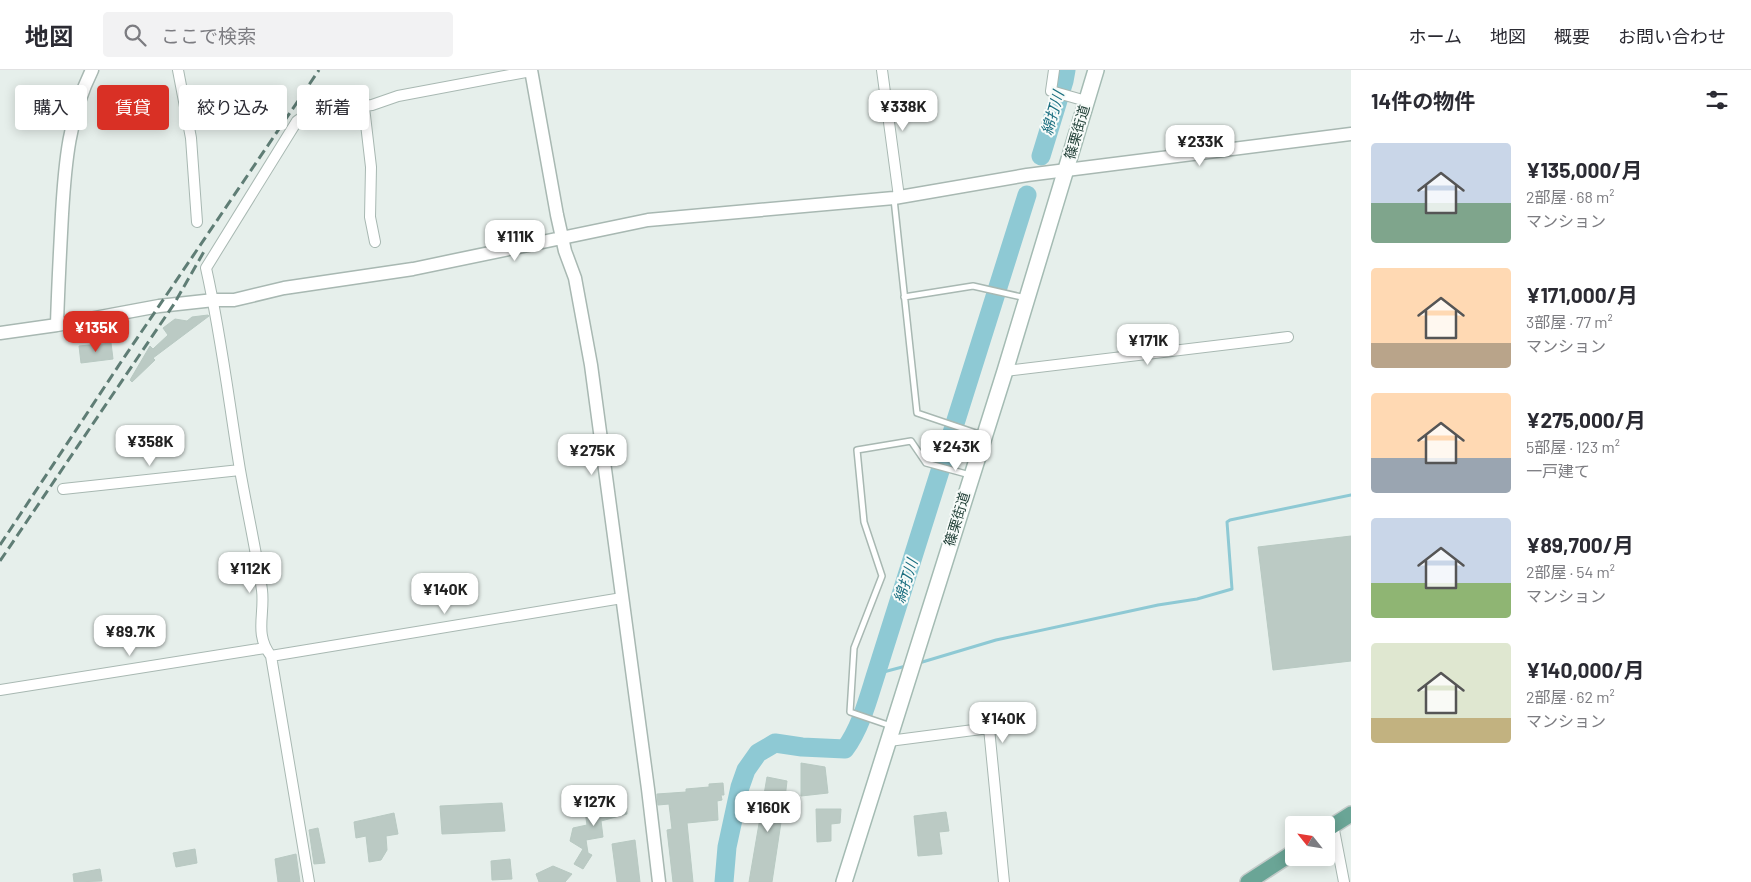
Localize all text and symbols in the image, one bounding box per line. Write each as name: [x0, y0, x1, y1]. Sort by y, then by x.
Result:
search box: [103, 12, 453, 57]
text: 地図: [25, 21, 73, 50]
icon: search: [121, 21, 149, 49]
text: ここで検索: [161, 24, 256, 47]
text: ホーム: [1409, 25, 1462, 47]
text: 地図: [1490, 25, 1526, 47]
text: 概要: [1554, 25, 1590, 47]
text: お問い合わせ: [1618, 25, 1726, 47]
chip: 購入: [15, 85, 87, 130]
chip: 賃貸: [97, 85, 169, 130]
chip: 絞り込み: [179, 85, 287, 130]
chip: 新着: [297, 85, 369, 130]
icon: filters: [1703, 86, 1731, 114]
water label: 綿打川: [1037, 87, 1067, 137]
text: 14件の物件: [1371, 88, 1475, 113]
pin: ¥338K: [868, 90, 938, 132]
text: ¥338K: [880, 96, 926, 115]
street label: 篠栗街道: [1061, 103, 1092, 161]
pin: ¥233K: [1165, 124, 1235, 167]
text: ¥233K: [1176, 131, 1224, 150]
text: ¥135,000/月: [1526, 157, 1642, 182]
icon: home: [1411, 163, 1471, 223]
text: 2部屋 · 68 m²: [1526, 187, 1615, 206]
text: マンション: [1526, 211, 1606, 230]
pin: ¥111K: [480, 220, 550, 262]
text: ¥111K: [496, 226, 534, 245]
text: ¥171,000/月: [1526, 282, 1638, 307]
icon: home: [1411, 288, 1471, 348]
pin: ¥135K: [61, 310, 131, 353]
text: 3部屋 · 77 m²: [1526, 312, 1613, 331]
text: ¥135K: [74, 317, 118, 336]
pin: ¥171K: [1113, 324, 1183, 366]
text: ¥171K: [1128, 330, 1168, 349]
text: マンション: [1526, 336, 1606, 355]
text: ¥275,000/月: [1526, 407, 1646, 432]
icon: home: [1411, 413, 1471, 473]
pin: ¥358K: [115, 424, 185, 467]
pin: ¥243K: [921, 430, 991, 472]
text: ¥358K: [127, 431, 173, 450]
pin: ¥275K: [557, 434, 627, 476]
text: ¥243K: [932, 436, 980, 455]
text: 5部屋 · 123 m²: [1526, 437, 1620, 456]
text: ¥275K: [569, 440, 615, 459]
text: 一戸建て: [1526, 461, 1590, 480]
street label: 篠栗街道: [940, 490, 973, 548]
text: ¥89,700/月: [1526, 532, 1634, 557]
icon: home: [1411, 538, 1471, 598]
pin: ¥112K: [215, 552, 285, 594]
water label: 綿打川: [890, 555, 921, 605]
text: ¥112K: [229, 558, 271, 577]
text: 2部屋 · 54 m²: [1526, 562, 1615, 581]
pin: ¥140K: [410, 572, 480, 615]
text: ¥140K: [422, 579, 468, 598]
text: マンション: [1526, 586, 1606, 605]
pin: ¥89.7K: [89, 614, 171, 657]
text: ¥89.7K: [105, 621, 155, 640]
text: ¥140,000/月: [1526, 657, 1644, 682]
icon: home: [1411, 663, 1471, 723]
text: 2部屋 · 62 m²: [1526, 687, 1615, 706]
pin: ¥140K: [968, 702, 1038, 744]
text: ¥140K: [980, 708, 1026, 727]
text: マンション: [1526, 711, 1606, 730]
pin: ¥127K: [559, 784, 629, 827]
pin: ¥160K: [733, 790, 803, 833]
text: ¥127K: [572, 791, 616, 810]
text: ¥160K: [746, 797, 790, 816]
north arrow: [1285, 816, 1335, 866]
map controls: [1285, 816, 1335, 866]

